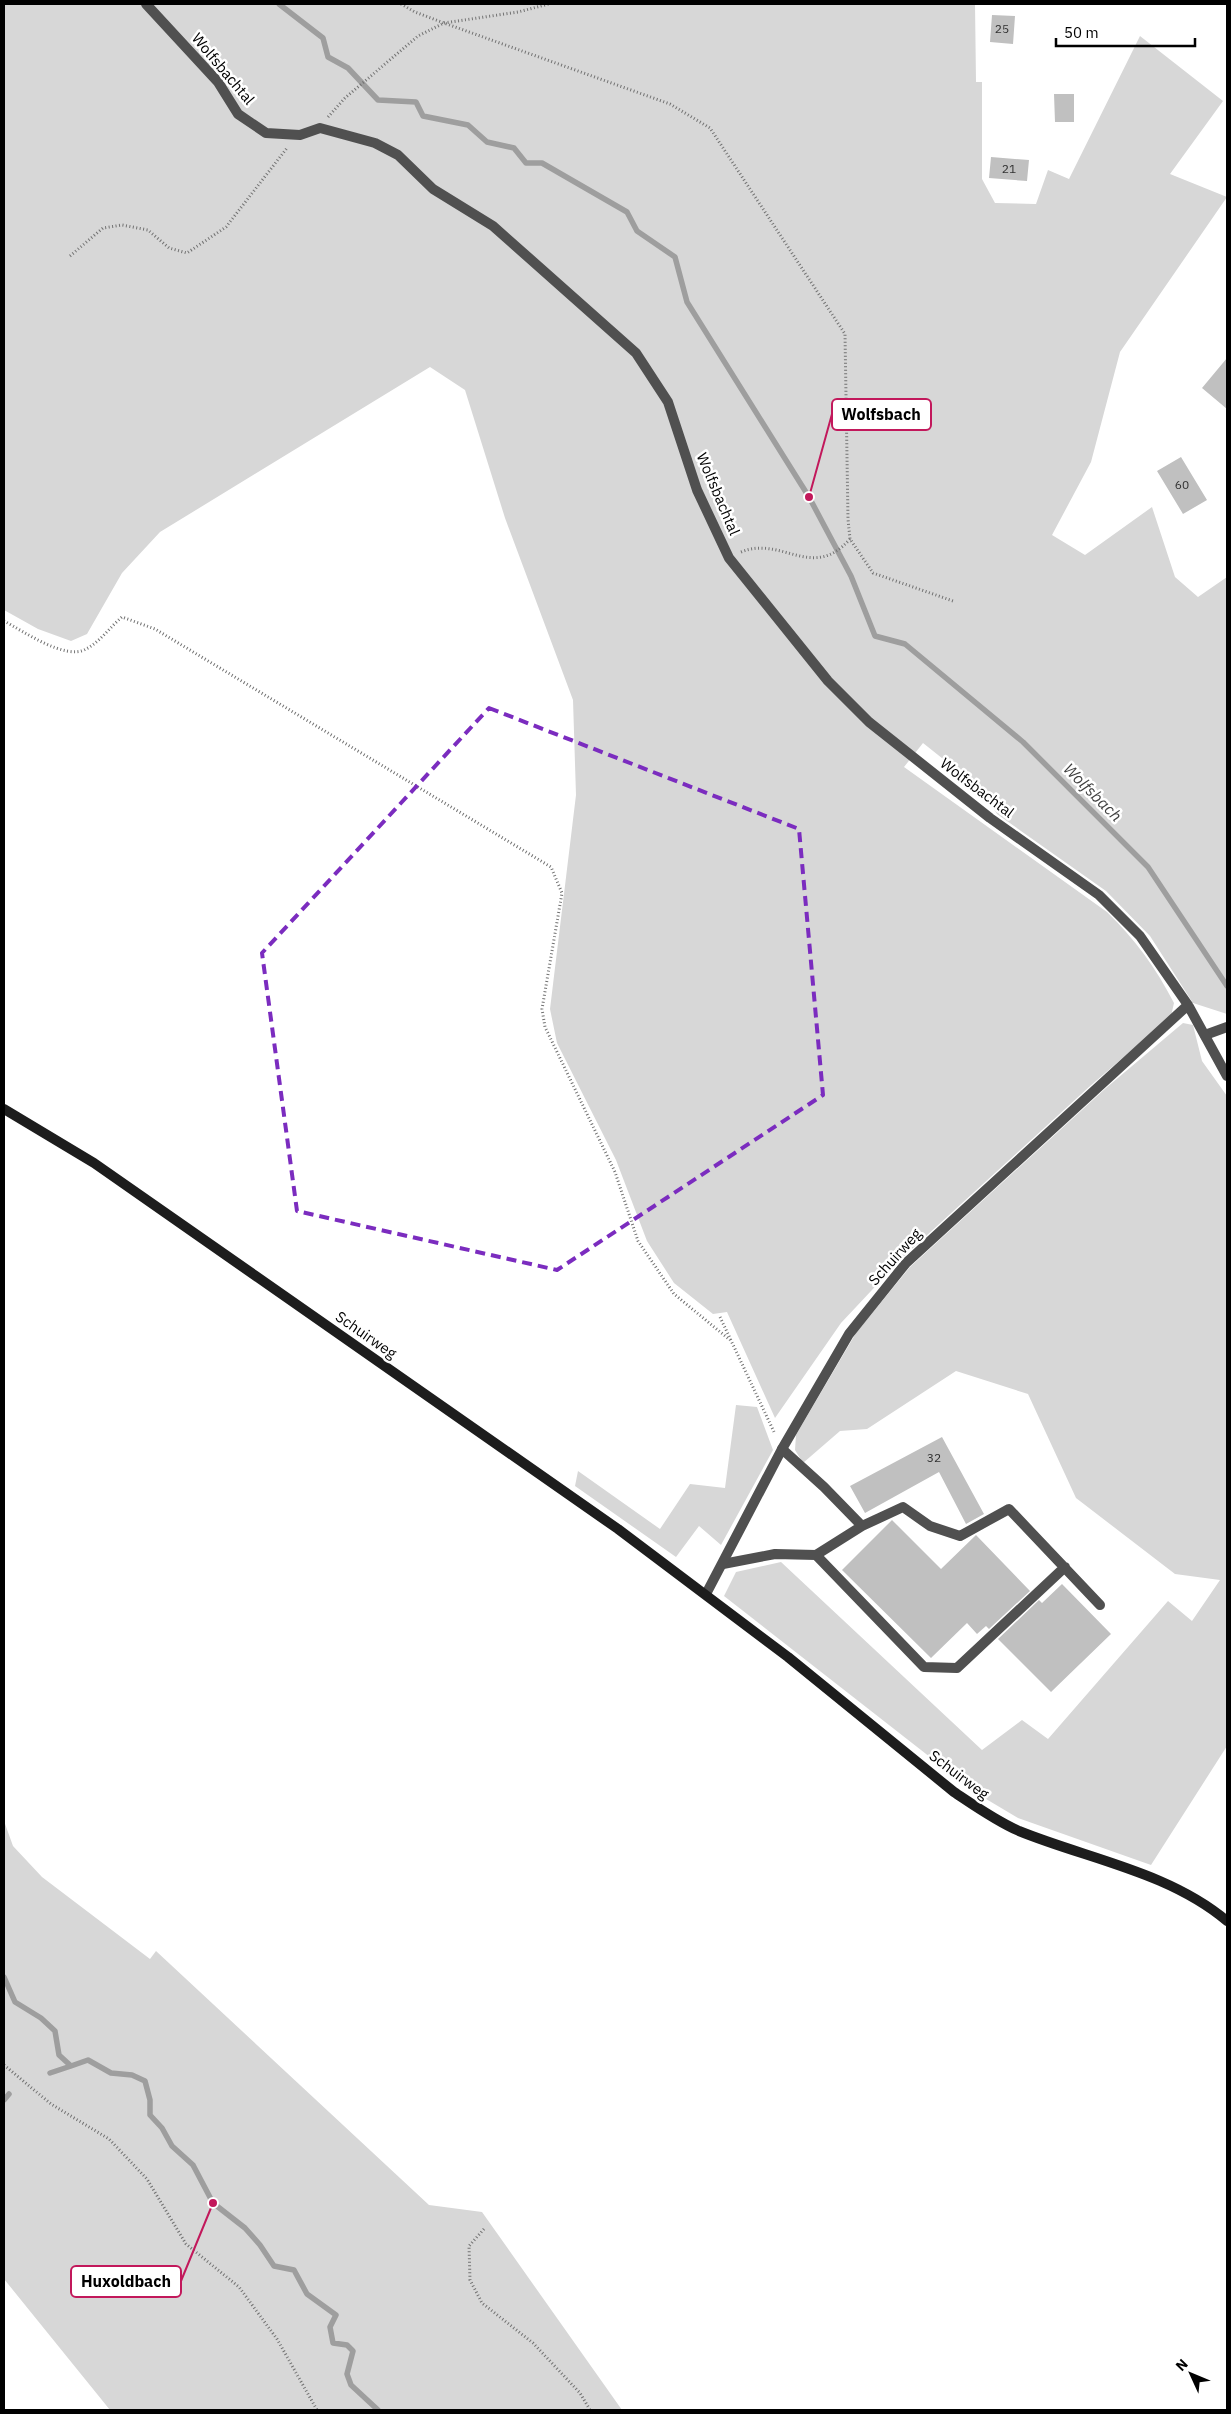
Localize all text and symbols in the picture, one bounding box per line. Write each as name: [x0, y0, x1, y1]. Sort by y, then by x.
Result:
scale bar: [1056, 15, 1195, 47]
house number: 25: [995, 21, 1009, 36]
text: 50 m: [1064, 23, 1099, 42]
street label: Wolfsbachtal: [188, 29, 259, 108]
house number: 21: [1002, 161, 1016, 176]
callout: Wolfsbach: [832, 399, 931, 430]
text: Wolfsbach: [841, 404, 921, 424]
street label: Wolfsbachtal: [693, 450, 744, 538]
house number: 60: [1175, 477, 1189, 492]
street label: Wolfsbachtal: [936, 754, 1018, 822]
water label: Wolfsbach: [1060, 759, 1126, 825]
street label: Schuirweg: [864, 1224, 925, 1289]
street label: Schuirweg: [332, 1307, 401, 1363]
house number: 32: [927, 1450, 941, 1465]
street label: Schuirweg: [926, 1746, 993, 1803]
callout: Huxoldbach: [71, 2266, 181, 2297]
text: Huxoldbach: [81, 2271, 171, 2291]
north arrow: [1166, 2349, 1216, 2399]
text: N: [1172, 2355, 1192, 2375]

